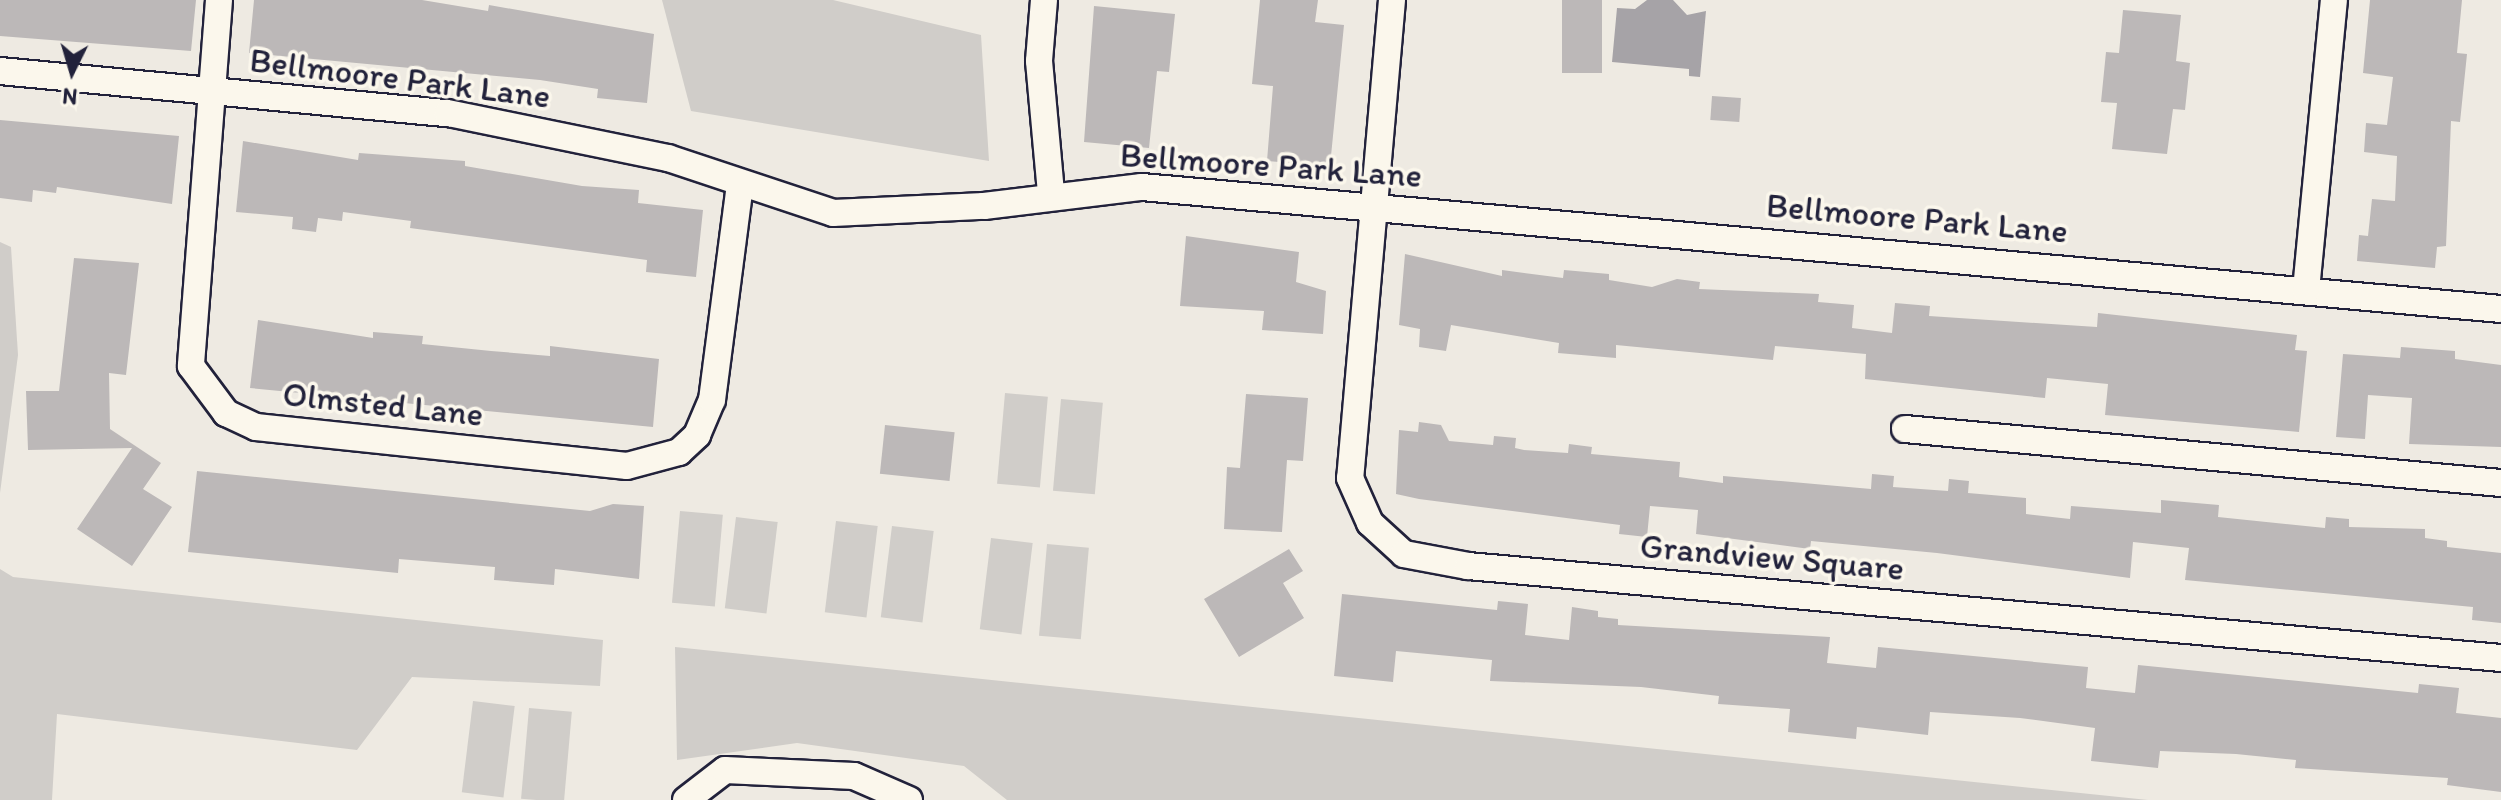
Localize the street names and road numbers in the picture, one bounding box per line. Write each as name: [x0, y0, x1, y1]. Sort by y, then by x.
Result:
street label: Bellmoore Park Lane: [247, 39, 553, 117]
street label: Bellmoore Park Lane: [1119, 134, 1423, 196]
street label: Bellmoore Park Lane: [1764, 184, 2070, 252]
street label: Olmsted Lane: [280, 373, 486, 435]
street label: Grandview Square: [1639, 525, 1905, 589]

